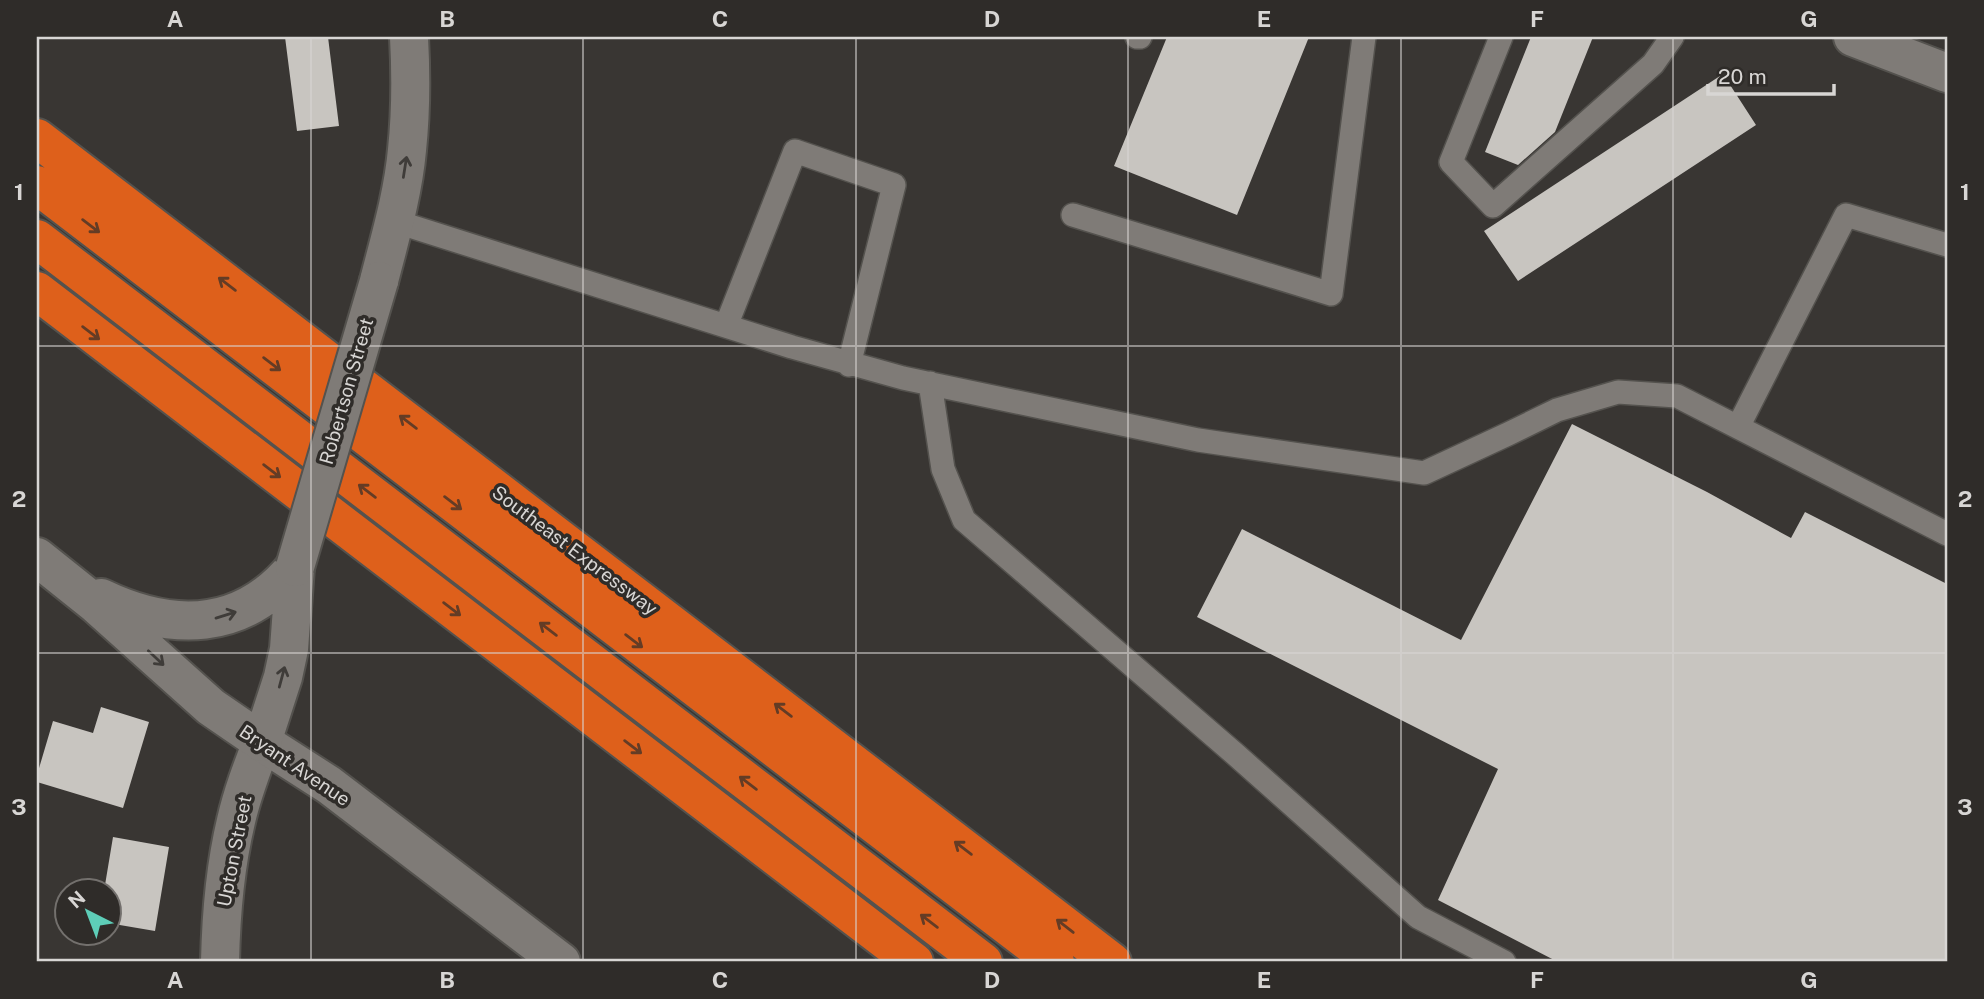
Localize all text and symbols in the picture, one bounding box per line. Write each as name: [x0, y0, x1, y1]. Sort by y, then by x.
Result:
text: A: [167, 5, 184, 32]
text: B: [439, 5, 455, 32]
text: C: [712, 5, 728, 32]
text: D: [984, 5, 1000, 32]
text: E: [1257, 5, 1271, 32]
text: F: [1530, 5, 1544, 32]
text: G: [1800, 5, 1818, 32]
scale bar: [1708, 52, 1834, 96]
text: 20 m: [1718, 64, 1767, 89]
one-way arrow: [399, 156, 412, 179]
text: 1: [14, 178, 24, 205]
text: 1: [1960, 178, 1970, 205]
one-way arrow: [81, 219, 100, 234]
one-way arrow: [218, 277, 237, 292]
street label: Robertson Street: [315, 315, 377, 467]
one-way arrow: [81, 325, 100, 340]
one-way arrow: [262, 357, 281, 372]
one-way arrow: [399, 415, 417, 430]
one-way arrow: [262, 463, 280, 478]
street label: Southeast Expressway: [488, 481, 662, 619]
one-way arrow: [358, 484, 377, 499]
text: 2: [12, 485, 26, 512]
text: 2: [1958, 485, 1972, 512]
one-way arrow: [443, 495, 461, 510]
one-way arrow: [443, 601, 462, 616]
one-way arrow: [214, 607, 236, 620]
one-way arrow: [539, 622, 557, 637]
one-way arrow: [624, 633, 642, 648]
one-way arrow: [147, 650, 165, 666]
one-way arrow: [276, 667, 289, 689]
one-way arrow: [774, 702, 792, 717]
street label: Bryant Avenue: [236, 720, 354, 810]
one-way arrow: [623, 740, 642, 755]
one-way arrow: [739, 775, 758, 790]
text: 3: [11, 793, 27, 820]
street label: Upton Street: [212, 793, 256, 909]
text: 3: [1957, 793, 1973, 820]
one-way arrow: [954, 841, 973, 856]
north arrow: [52, 876, 122, 946]
text: N: [64, 886, 90, 913]
one-way arrow: [920, 913, 938, 928]
one-way arrow: [1056, 919, 1075, 934]
text: A: [167, 966, 184, 993]
text: B: [439, 966, 455, 993]
text: C: [712, 966, 728, 993]
text: D: [984, 966, 1000, 993]
text: E: [1257, 966, 1271, 993]
text: F: [1530, 966, 1544, 993]
text: G: [1800, 966, 1818, 993]

